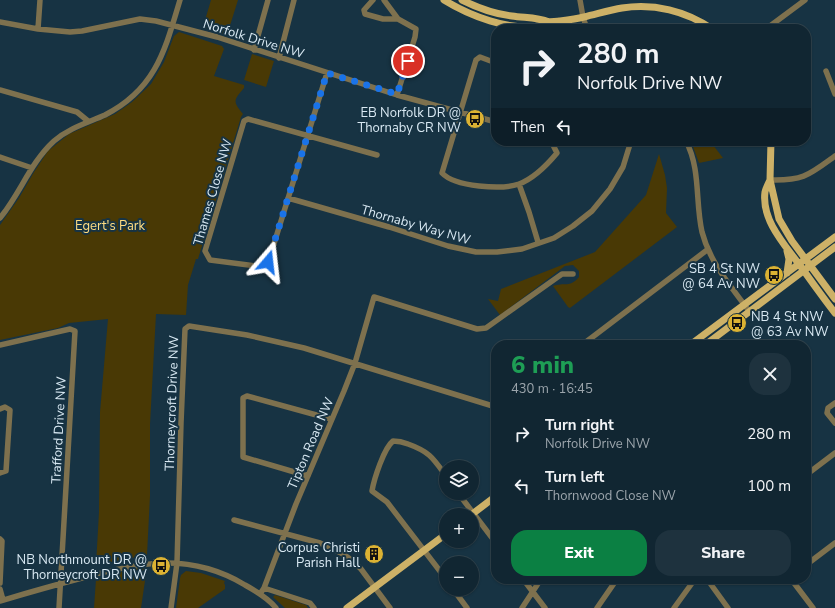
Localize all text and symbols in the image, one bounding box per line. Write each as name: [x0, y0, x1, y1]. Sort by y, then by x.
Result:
street label: Norfolk Drive NW: [201, 15, 307, 63]
text: 280 m: [577, 35, 660, 73]
icon: right: [511, 40, 563, 92]
pin: [391, 44, 425, 78]
icon: arrive: [397, 50, 419, 72]
text: Norfolk Drive NW: [577, 71, 722, 95]
place label: EB Norfolk DR @ Thornaby CR NW: [357, 104, 461, 137]
bus stop icon: EB Norfolk DR @ Thornaby CR NW: [464, 108, 486, 130]
icon: left: [553, 116, 575, 138]
text: Then: [511, 117, 545, 137]
street label: Thames Close NW: [189, 137, 237, 248]
street label: Thornaby Way NW: [359, 201, 473, 249]
park label: Egert's Park: [75, 217, 146, 235]
position arrow: [247, 241, 289, 283]
place label: SB 4 St NW @ 64 Av NW: [682, 260, 760, 293]
bus stop icon: SB 4 St NW @ 64 Av NW: [763, 264, 785, 286]
place label: NB 4 St NW @ 63 Av NW: [751, 308, 829, 341]
bus stop icon: NB 4 St NW @ 63 Av NW: [726, 312, 748, 334]
street label: Thorneycroft Drive NW: [161, 335, 183, 471]
text: 6 min: [511, 349, 574, 381]
button: close: [749, 353, 791, 395]
street label: Trafford Drive NW: [47, 376, 71, 484]
text: 430 m · 16:45: [511, 380, 593, 398]
street label: Tipton Road NW: [283, 395, 338, 492]
text: Turn right: [545, 415, 614, 435]
icon: right: [511, 423, 533, 445]
text: 280 m: [747, 424, 791, 444]
text: Norfolk Drive NW: [545, 435, 650, 453]
map controls: [439, 460, 479, 596]
button: layers: [439, 460, 479, 500]
text: Turn left: [545, 467, 604, 487]
icon: left: [511, 475, 533, 497]
text: 100 m: [747, 476, 791, 496]
text: Thornwood Close NW: [545, 487, 676, 505]
button: +: [439, 508, 479, 548]
button: Exit: [511, 530, 647, 576]
button: Share: [655, 530, 791, 576]
place label: Corpus Christi Parish Hall: [278, 539, 360, 572]
building icon: Corpus Christi Parish Hall: [363, 543, 385, 565]
place label: NB Northmount DR @ Thorneycroft DR NW: [17, 551, 147, 584]
bus stop icon: NB Northmount DR @ Thorneycroft DR NW: [150, 555, 172, 577]
button: −: [439, 556, 479, 596]

